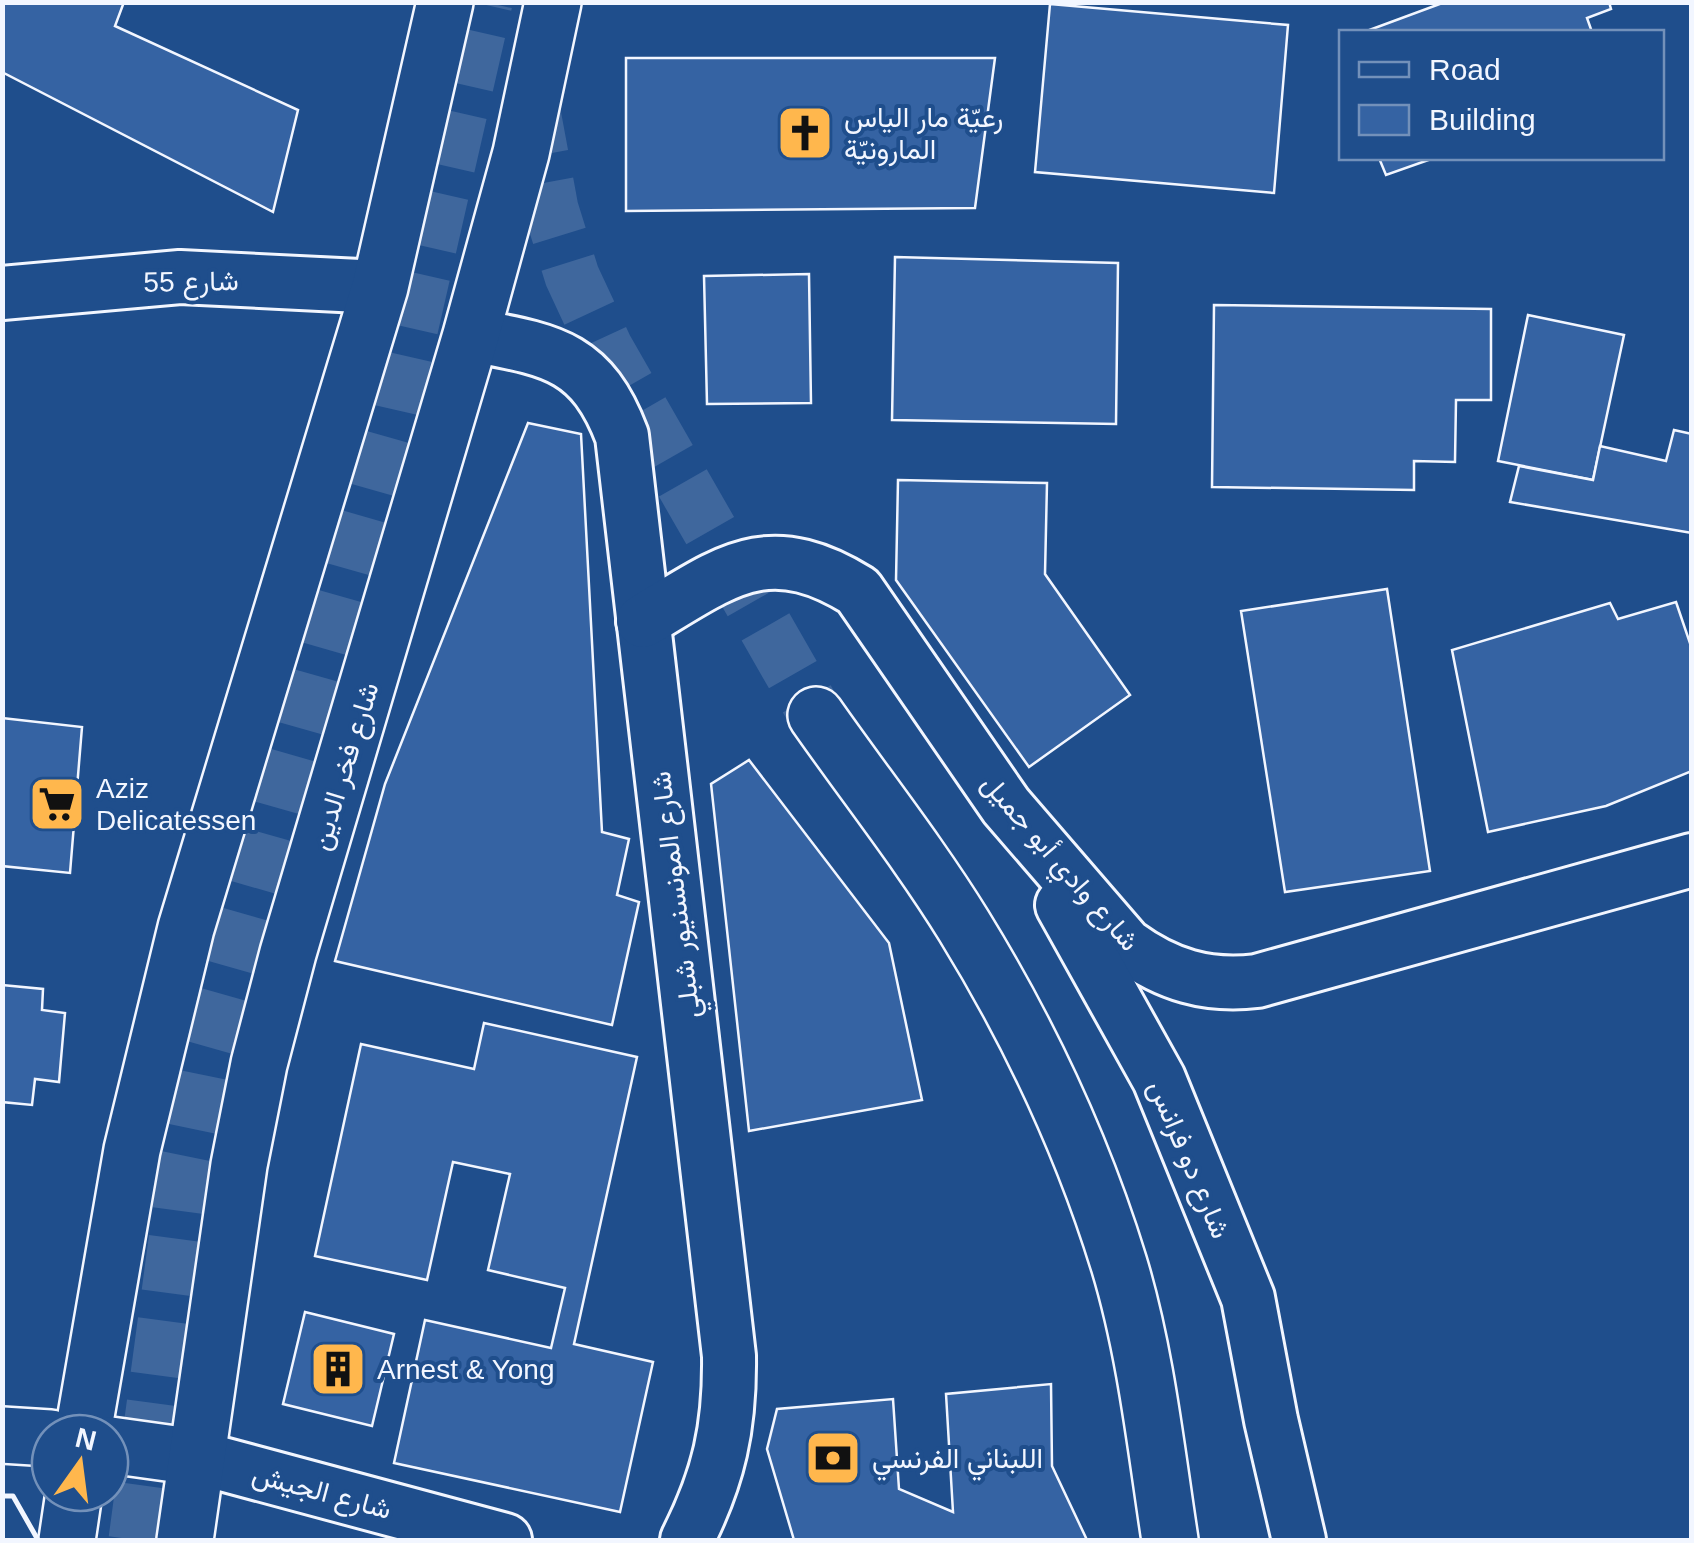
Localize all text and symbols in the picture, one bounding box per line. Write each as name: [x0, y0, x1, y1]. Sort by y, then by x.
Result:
legend: [1339, 30, 1664, 160]
text: Road: [1429, 53, 1501, 86]
place label: رعيّة مار الياس المارونيّة: [844, 102, 1003, 167]
church icon: رعيّة مار الياس المارونيّة: [775, 103, 835, 163]
text: Building: [1429, 103, 1536, 136]
street label: شارع 55: [143, 265, 239, 301]
street label: شارع فخر الدين: [304, 678, 388, 855]
street label: شارع وادي أبو جميل: [970, 768, 1146, 961]
street label: شارع المونسنيور شبلي: [645, 769, 713, 1020]
place label: Aziz Delicatessen: [96, 773, 256, 836]
supermarket icon: Aziz Delicatessen: [27, 774, 87, 834]
street label: شارع دو فرانس: [1140, 1076, 1237, 1244]
building icon: Arnest & Yong: [308, 1339, 368, 1399]
place label: Arnest & Yong: [377, 1354, 554, 1385]
north arrow: [30, 1413, 130, 1513]
text: N: [72, 1422, 99, 1457]
bank icon: اللبناني الفرنسي: [803, 1428, 863, 1488]
place label: اللبناني الفرنسي: [872, 1443, 1043, 1481]
street label: شارع الجيش: [248, 1458, 395, 1528]

